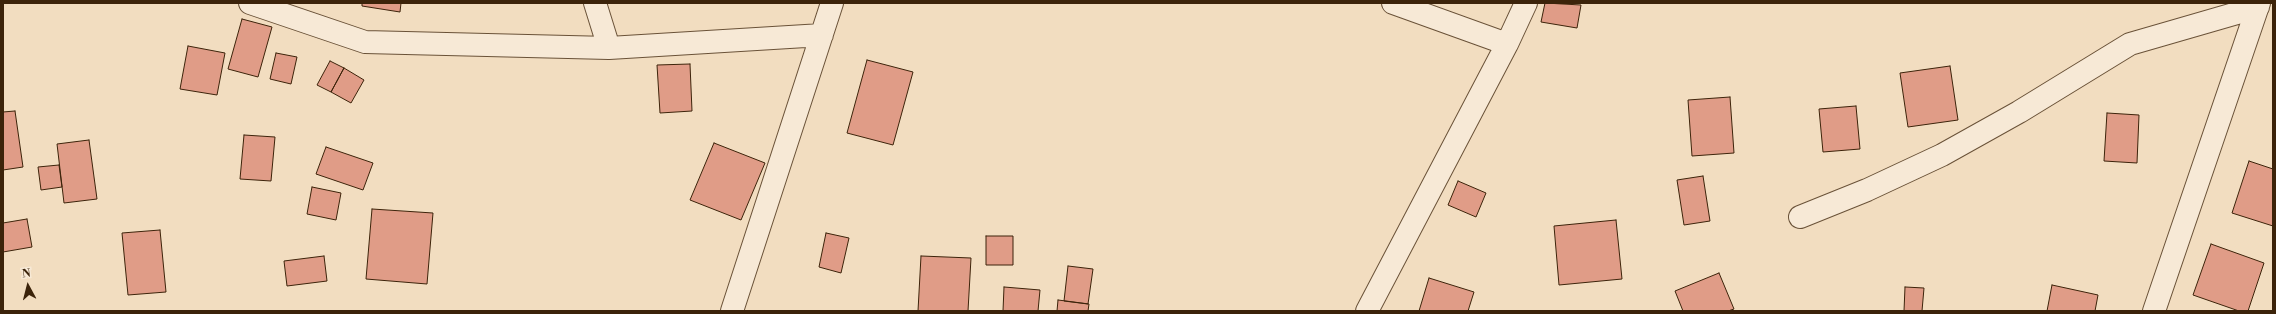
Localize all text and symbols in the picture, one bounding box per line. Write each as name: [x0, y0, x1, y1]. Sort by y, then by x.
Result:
north arrow: [8, 266, 48, 306]
text: N: [21, 267, 32, 282]

